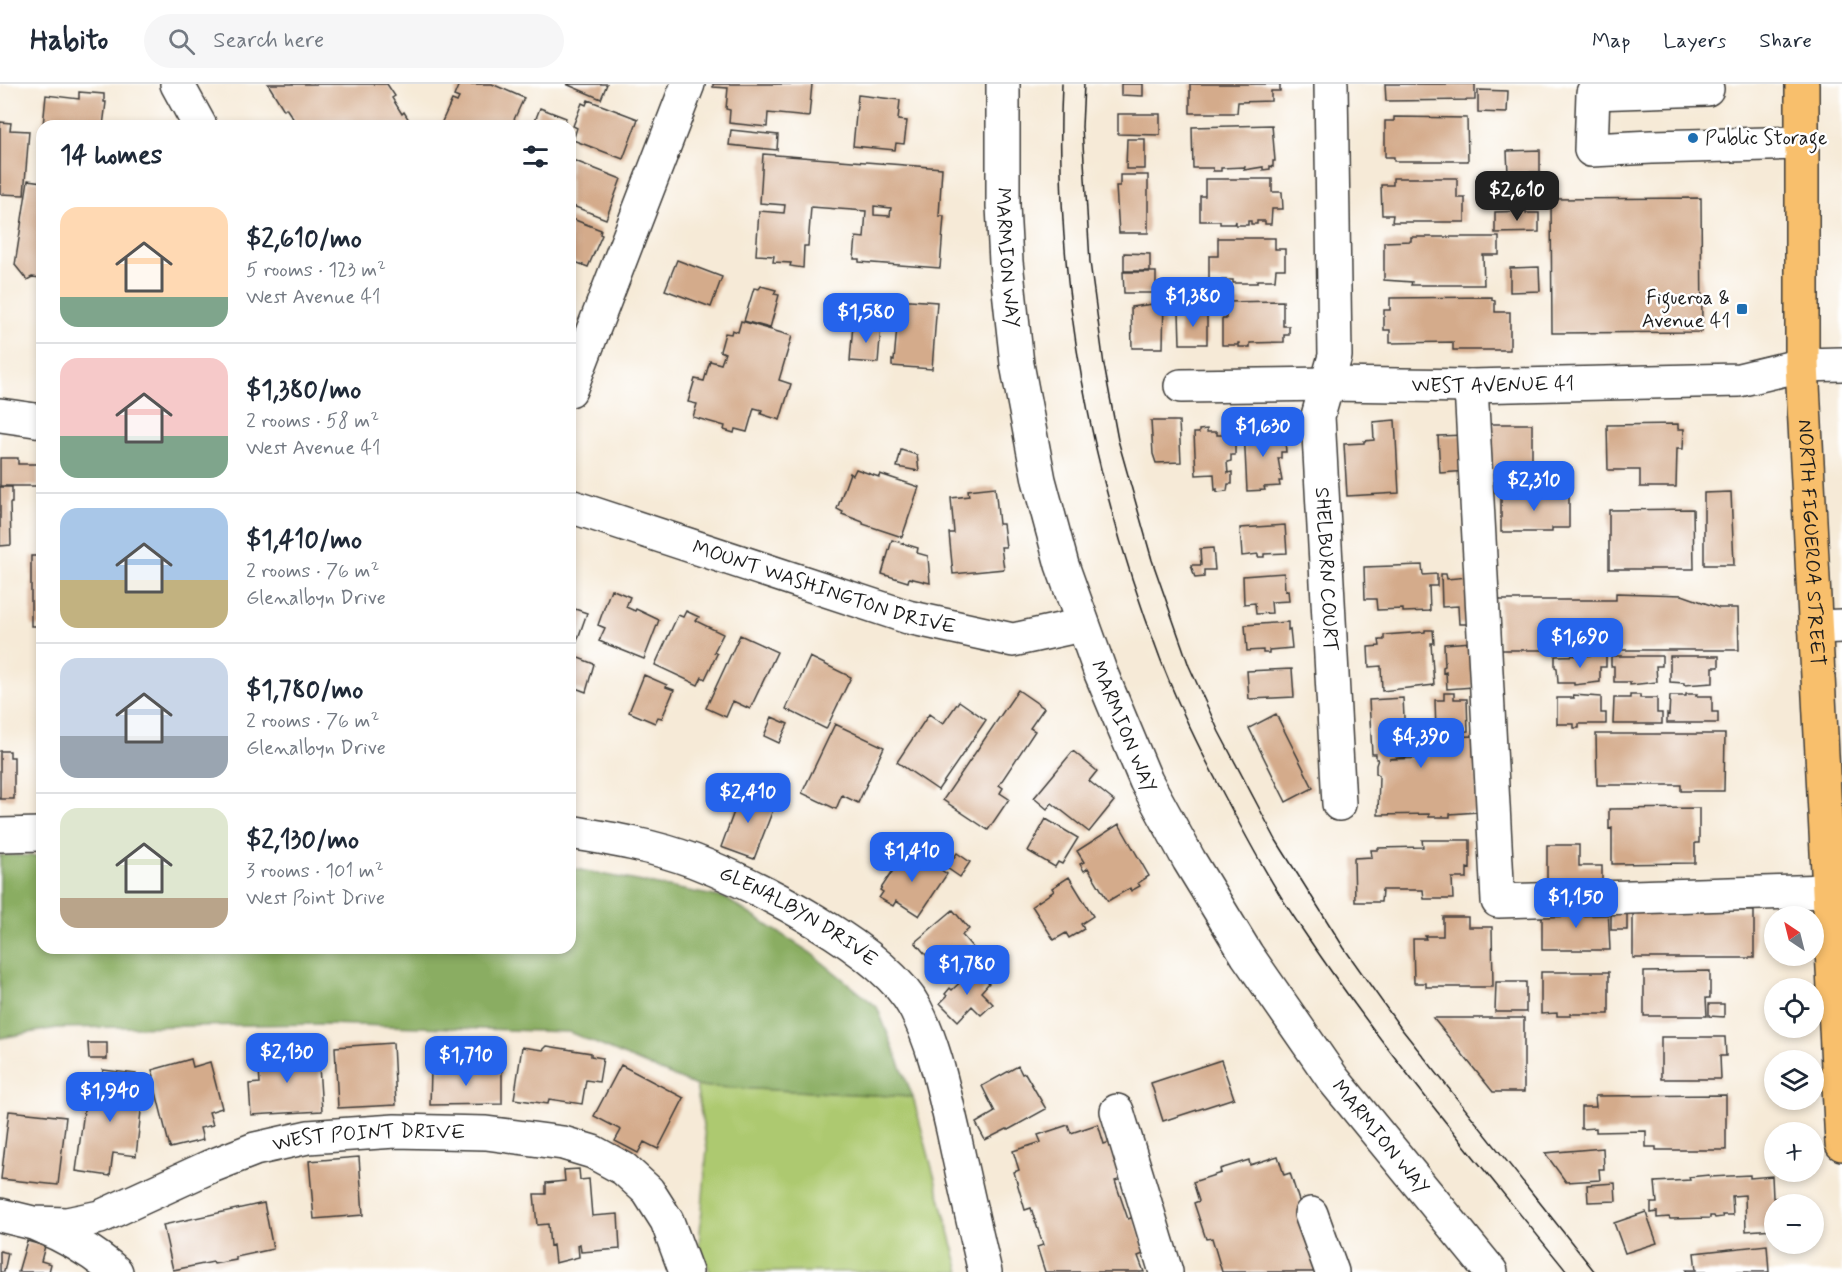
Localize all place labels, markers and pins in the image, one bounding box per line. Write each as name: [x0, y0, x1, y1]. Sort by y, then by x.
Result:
place label: Public Storage: [1705, 125, 1827, 154]
marker: Public Storage: [1686, 131, 1700, 145]
pin: $2,610: [1468, 171, 1566, 222]
pin: $1,380: [1144, 277, 1242, 328]
place label: Figueroa & Avenue 41: [1642, 285, 1730, 335]
pin: $1,580: [817, 293, 915, 344]
marker: Figueroa & Avenue 41: [1735, 302, 1749, 316]
pin: $1,630: [1214, 407, 1312, 458]
pin: $2,310: [1485, 461, 1583, 512]
pin: $1,690: [1531, 618, 1629, 669]
pin: $4,390: [1372, 718, 1470, 769]
pin: $2,410: [699, 773, 797, 824]
pin: $1,410: [863, 832, 961, 883]
pin: $1,150: [1527, 878, 1625, 929]
pin: $1,780: [918, 945, 1016, 996]
pin: $2,130: [238, 1033, 336, 1084]
pin: $1,710: [417, 1036, 515, 1087]
pin: $1,940: [61, 1072, 159, 1123]

